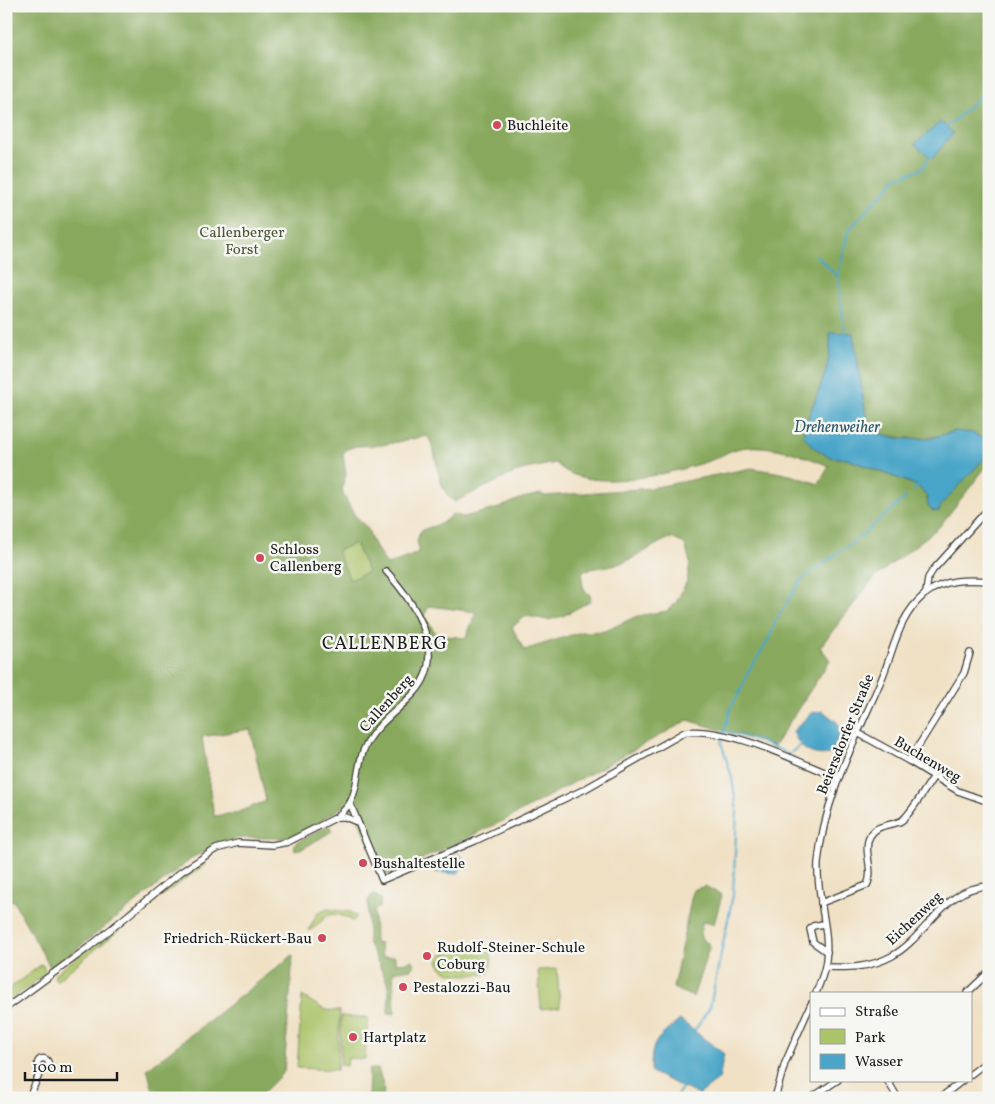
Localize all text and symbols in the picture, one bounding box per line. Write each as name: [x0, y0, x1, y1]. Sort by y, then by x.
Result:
place label: Buchleite: [507, 116, 568, 137]
marker: Buchleite: [491, 119, 503, 131]
park label: Callenberger Forst: [200, 223, 284, 261]
water label: Drehenweiher: [794, 417, 881, 439]
place label: Schloss Callenberg: [270, 540, 342, 578]
marker: Schloss Callenberg: [254, 552, 266, 564]
district label: CALLENBERG: [322, 632, 448, 657]
street label: Callenberg: [355, 670, 419, 738]
street label: Beiersdorfer Straße: [813, 671, 880, 798]
street label: Buchenweg: [890, 732, 965, 789]
place label: Bushaltestelle: [373, 854, 465, 875]
marker: Bushaltestelle: [357, 857, 369, 869]
street label: Eichenweg: [882, 887, 948, 951]
place label: Friedrich-Rückert-Bau: [163, 929, 312, 950]
marker: Friedrich-Rückert-Bau: [316, 932, 328, 944]
place label: Rudolf-Steiner-Schule Coburg: [437, 938, 585, 976]
marker: Rudolf-Steiner-Schule Coburg: [421, 950, 433, 962]
place label: Pestalozzi-Bau: [413, 978, 511, 999]
marker: Pestalozzi-Bau: [397, 981, 409, 993]
legend: [810, 992, 972, 1082]
text: Straße: [855, 1002, 898, 1023]
place label: Hartplatz: [363, 1028, 426, 1049]
text: Park: [855, 1028, 886, 1049]
marker: Hartplatz: [347, 1031, 359, 1043]
scale bar: [25, 1049, 118, 1081]
text: Wasser: [855, 1052, 903, 1073]
text: 100 m: [32, 1058, 72, 1079]

